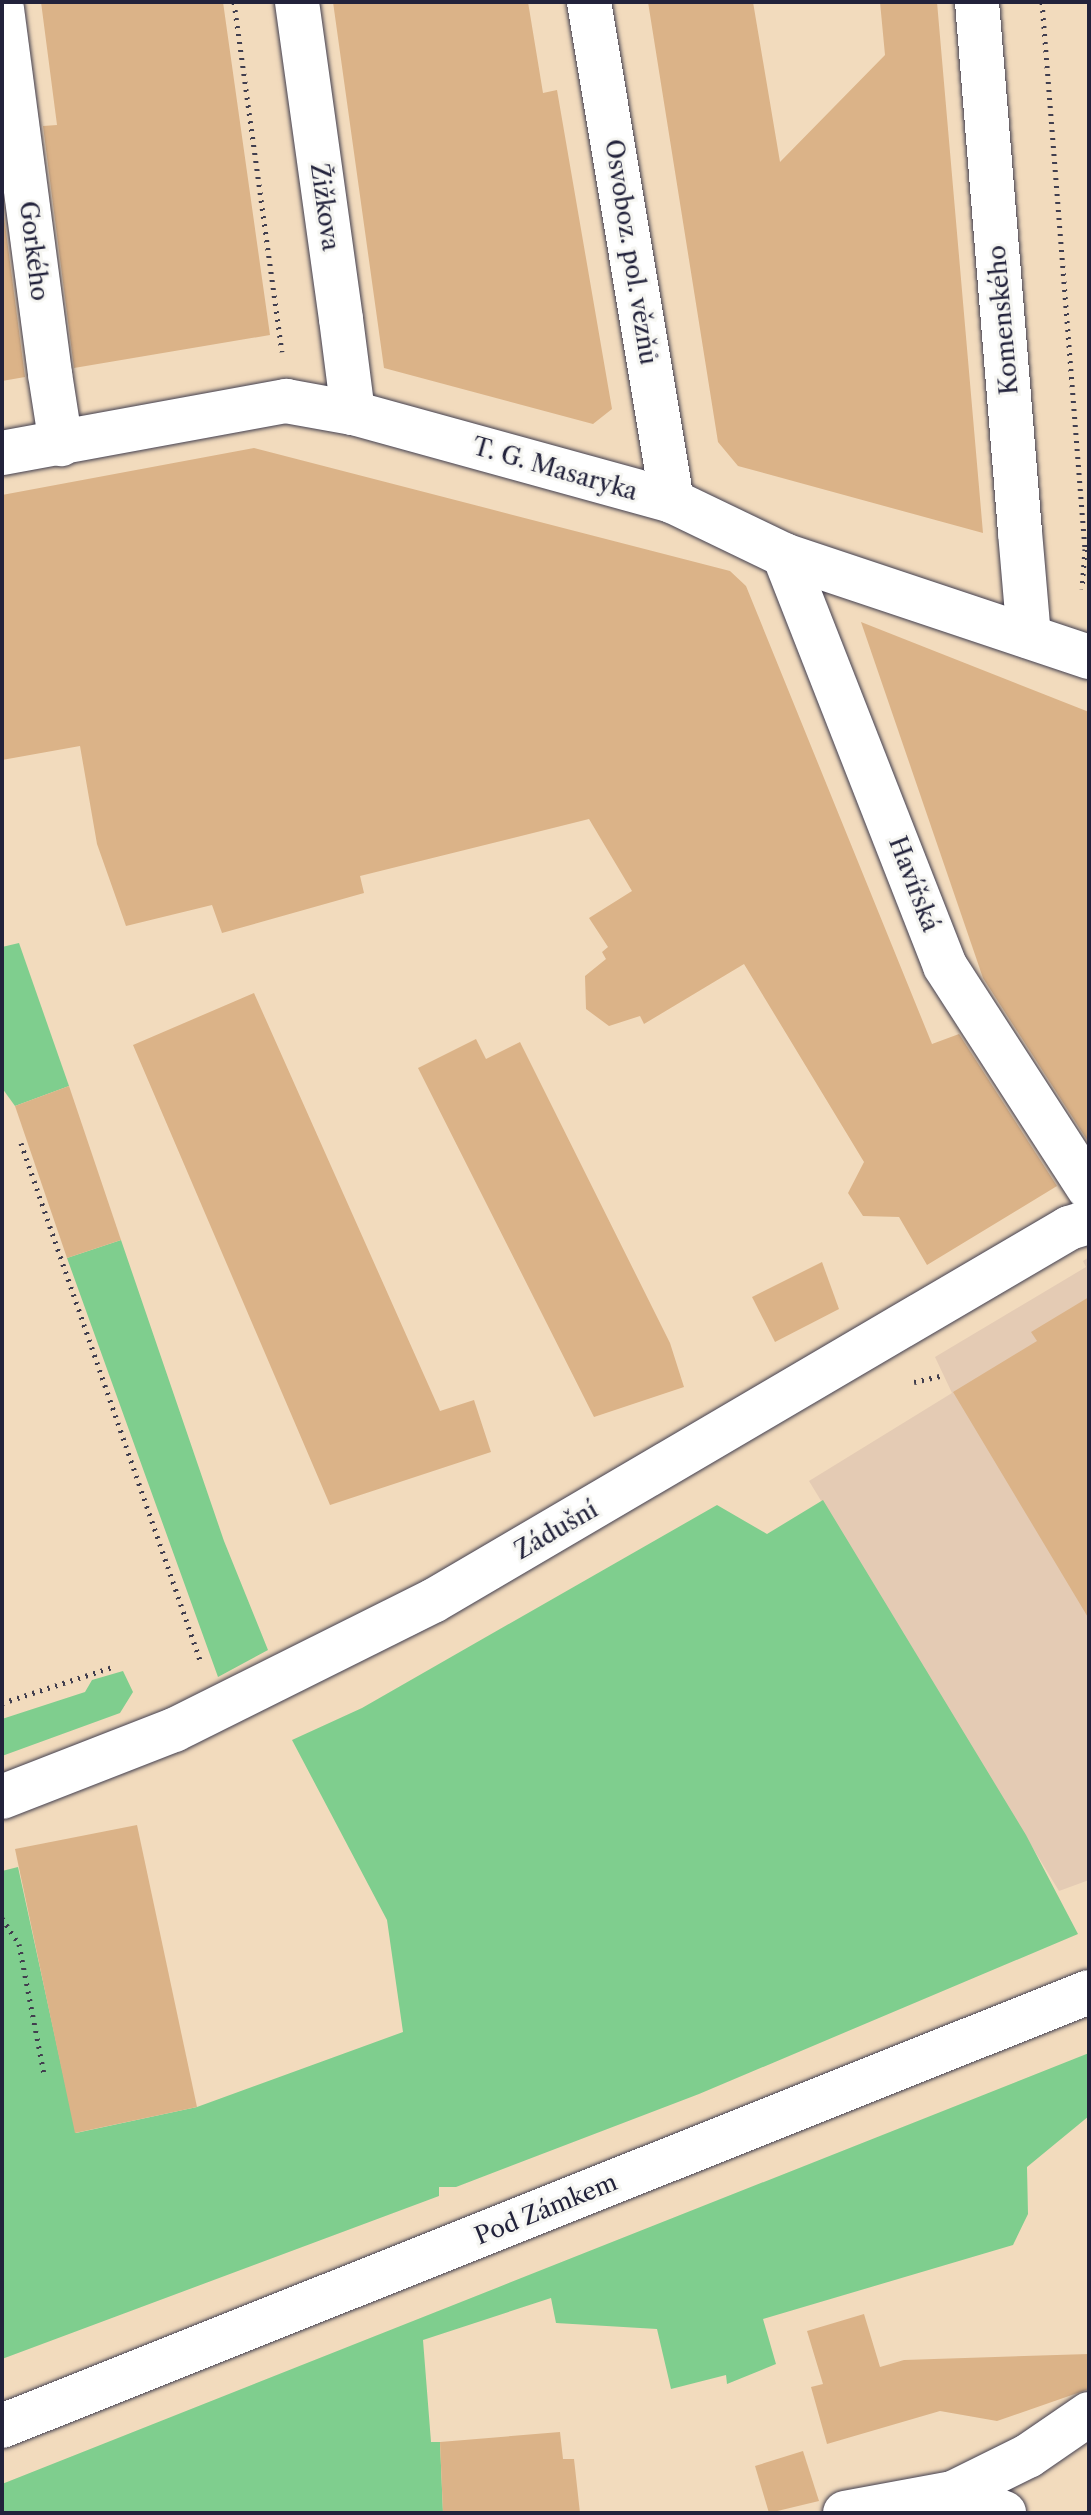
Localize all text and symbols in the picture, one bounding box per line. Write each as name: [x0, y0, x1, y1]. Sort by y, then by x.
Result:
street label: Osvoboz. pol. vězňů: [599, 137, 663, 367]
street label: Žižkova: [305, 162, 345, 252]
street label: Gorkého: [14, 199, 54, 303]
street label: Komenského: [982, 244, 1024, 396]
street label: T. G. Masaryka: [469, 432, 641, 506]
street label: Havířská: [883, 832, 945, 936]
street label: Zádušní: [509, 1495, 603, 1565]
street label: Pod Zámkem: [471, 2167, 621, 2251]

